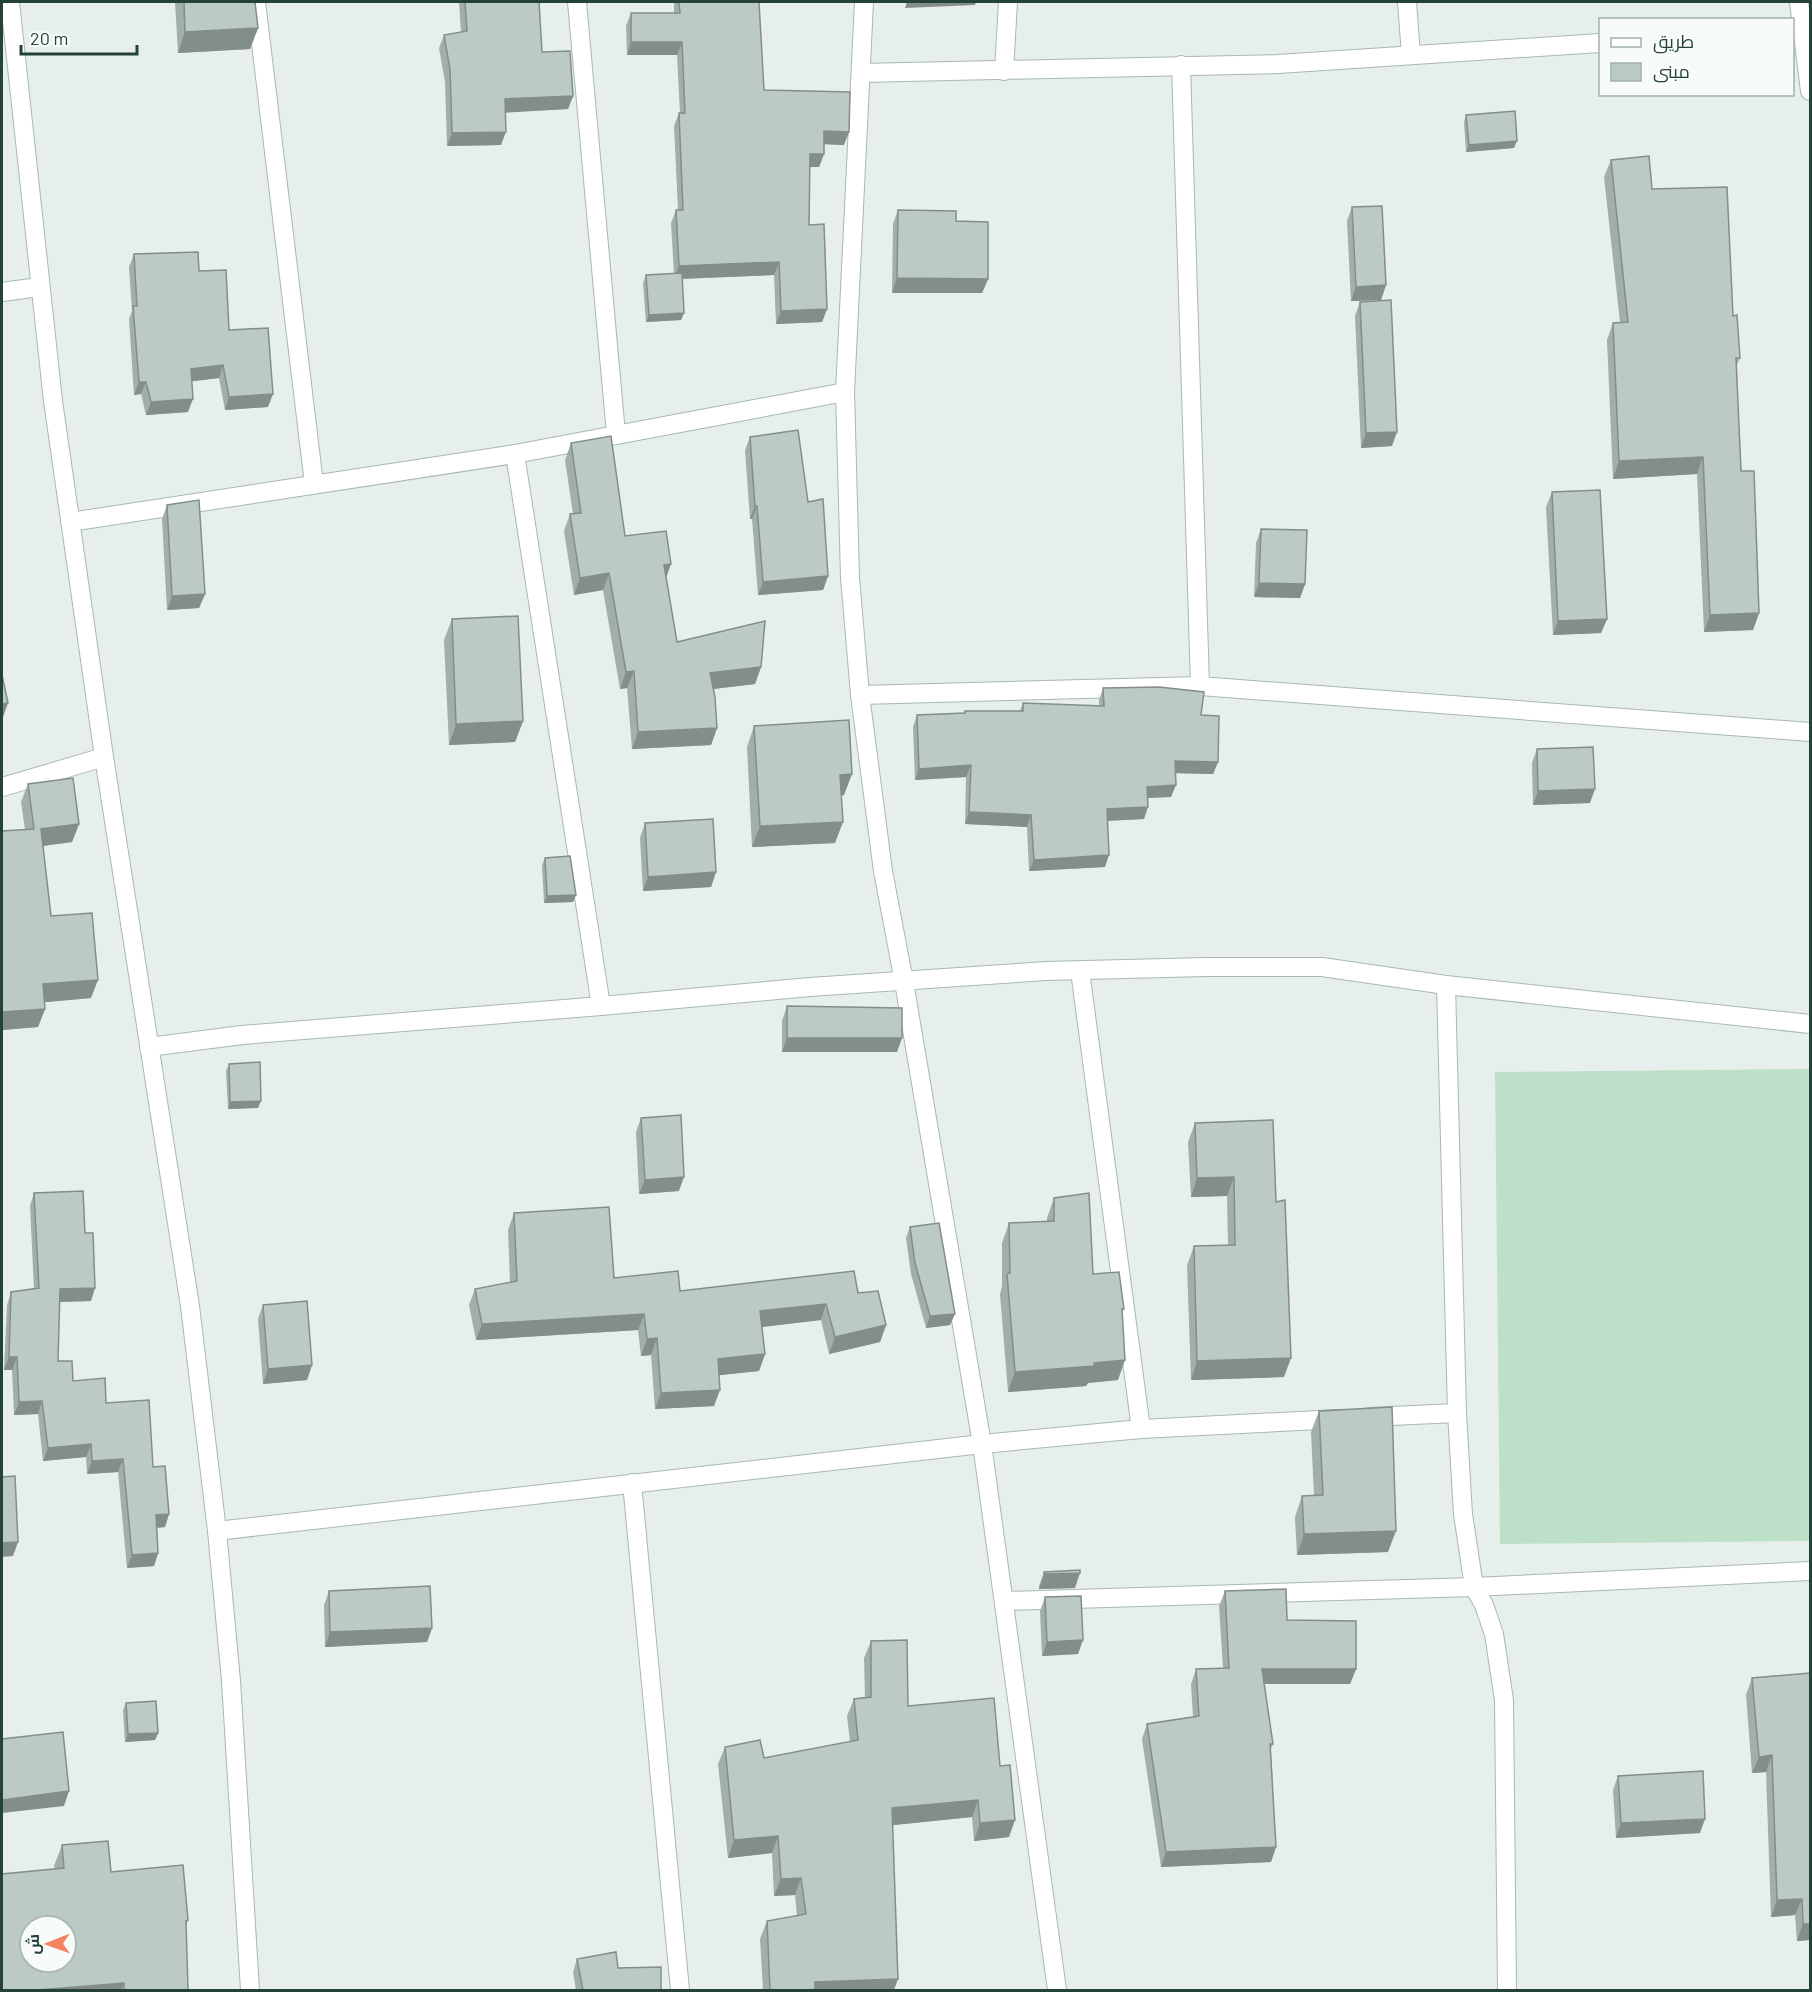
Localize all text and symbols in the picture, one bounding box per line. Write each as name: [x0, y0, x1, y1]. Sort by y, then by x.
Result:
scale bar: [21, 18, 136, 56]
legend: [1599, 18, 1794, 96]
text: 20 m: [30, 27, 68, 49]
text: طريق: [1653, 30, 1694, 54]
text: مبنى: [1653, 60, 1690, 83]
north arrow: [18, 1914, 78, 1974]
text: ش: [23, 1934, 43, 1955]

